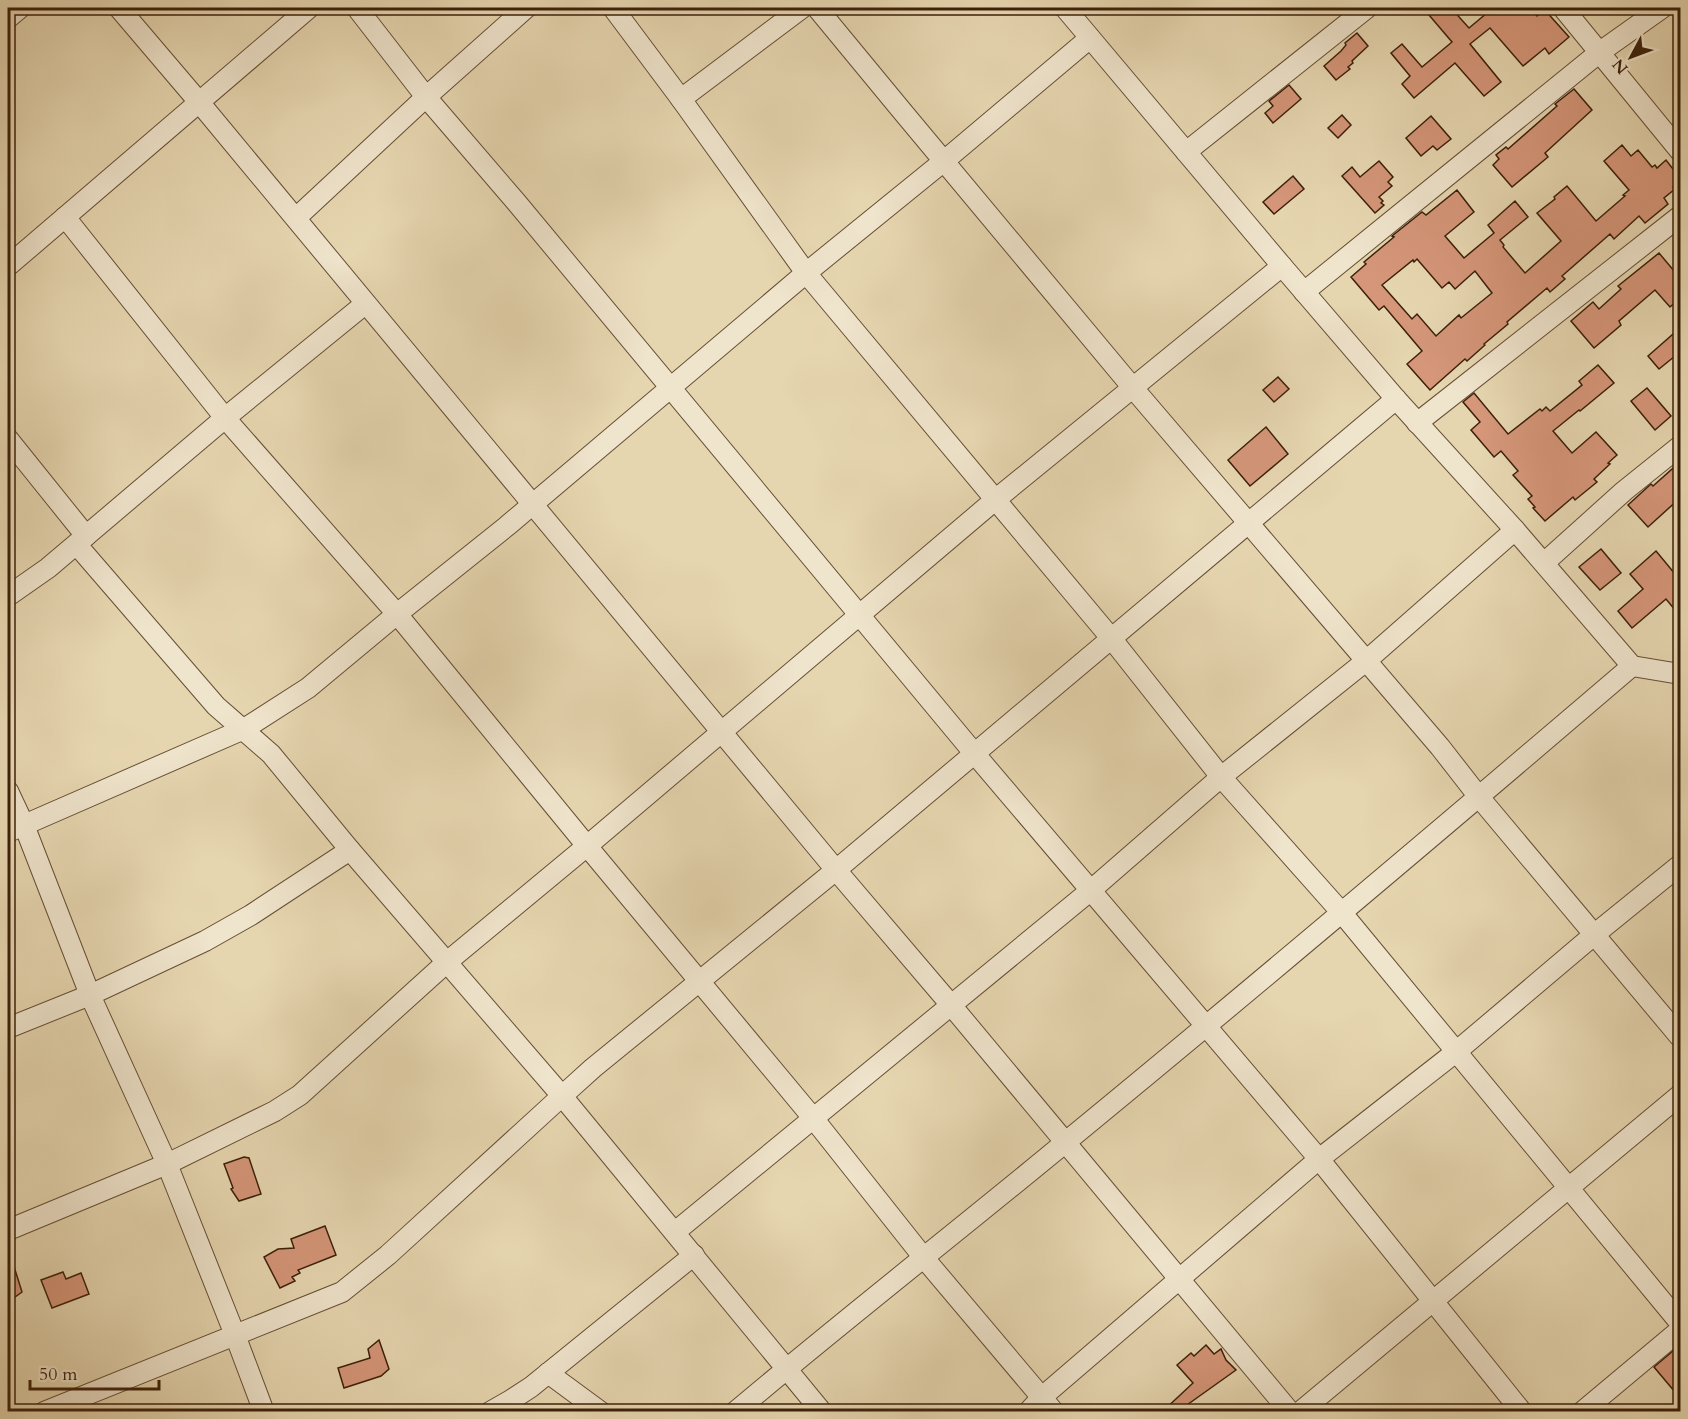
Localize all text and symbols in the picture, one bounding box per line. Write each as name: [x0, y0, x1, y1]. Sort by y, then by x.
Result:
north arrow: [1601, 27, 1661, 87]
text: N: [1608, 54, 1633, 79]
scale bar: [30, 1353, 159, 1391]
text: 50 m: [39, 1362, 78, 1387]

